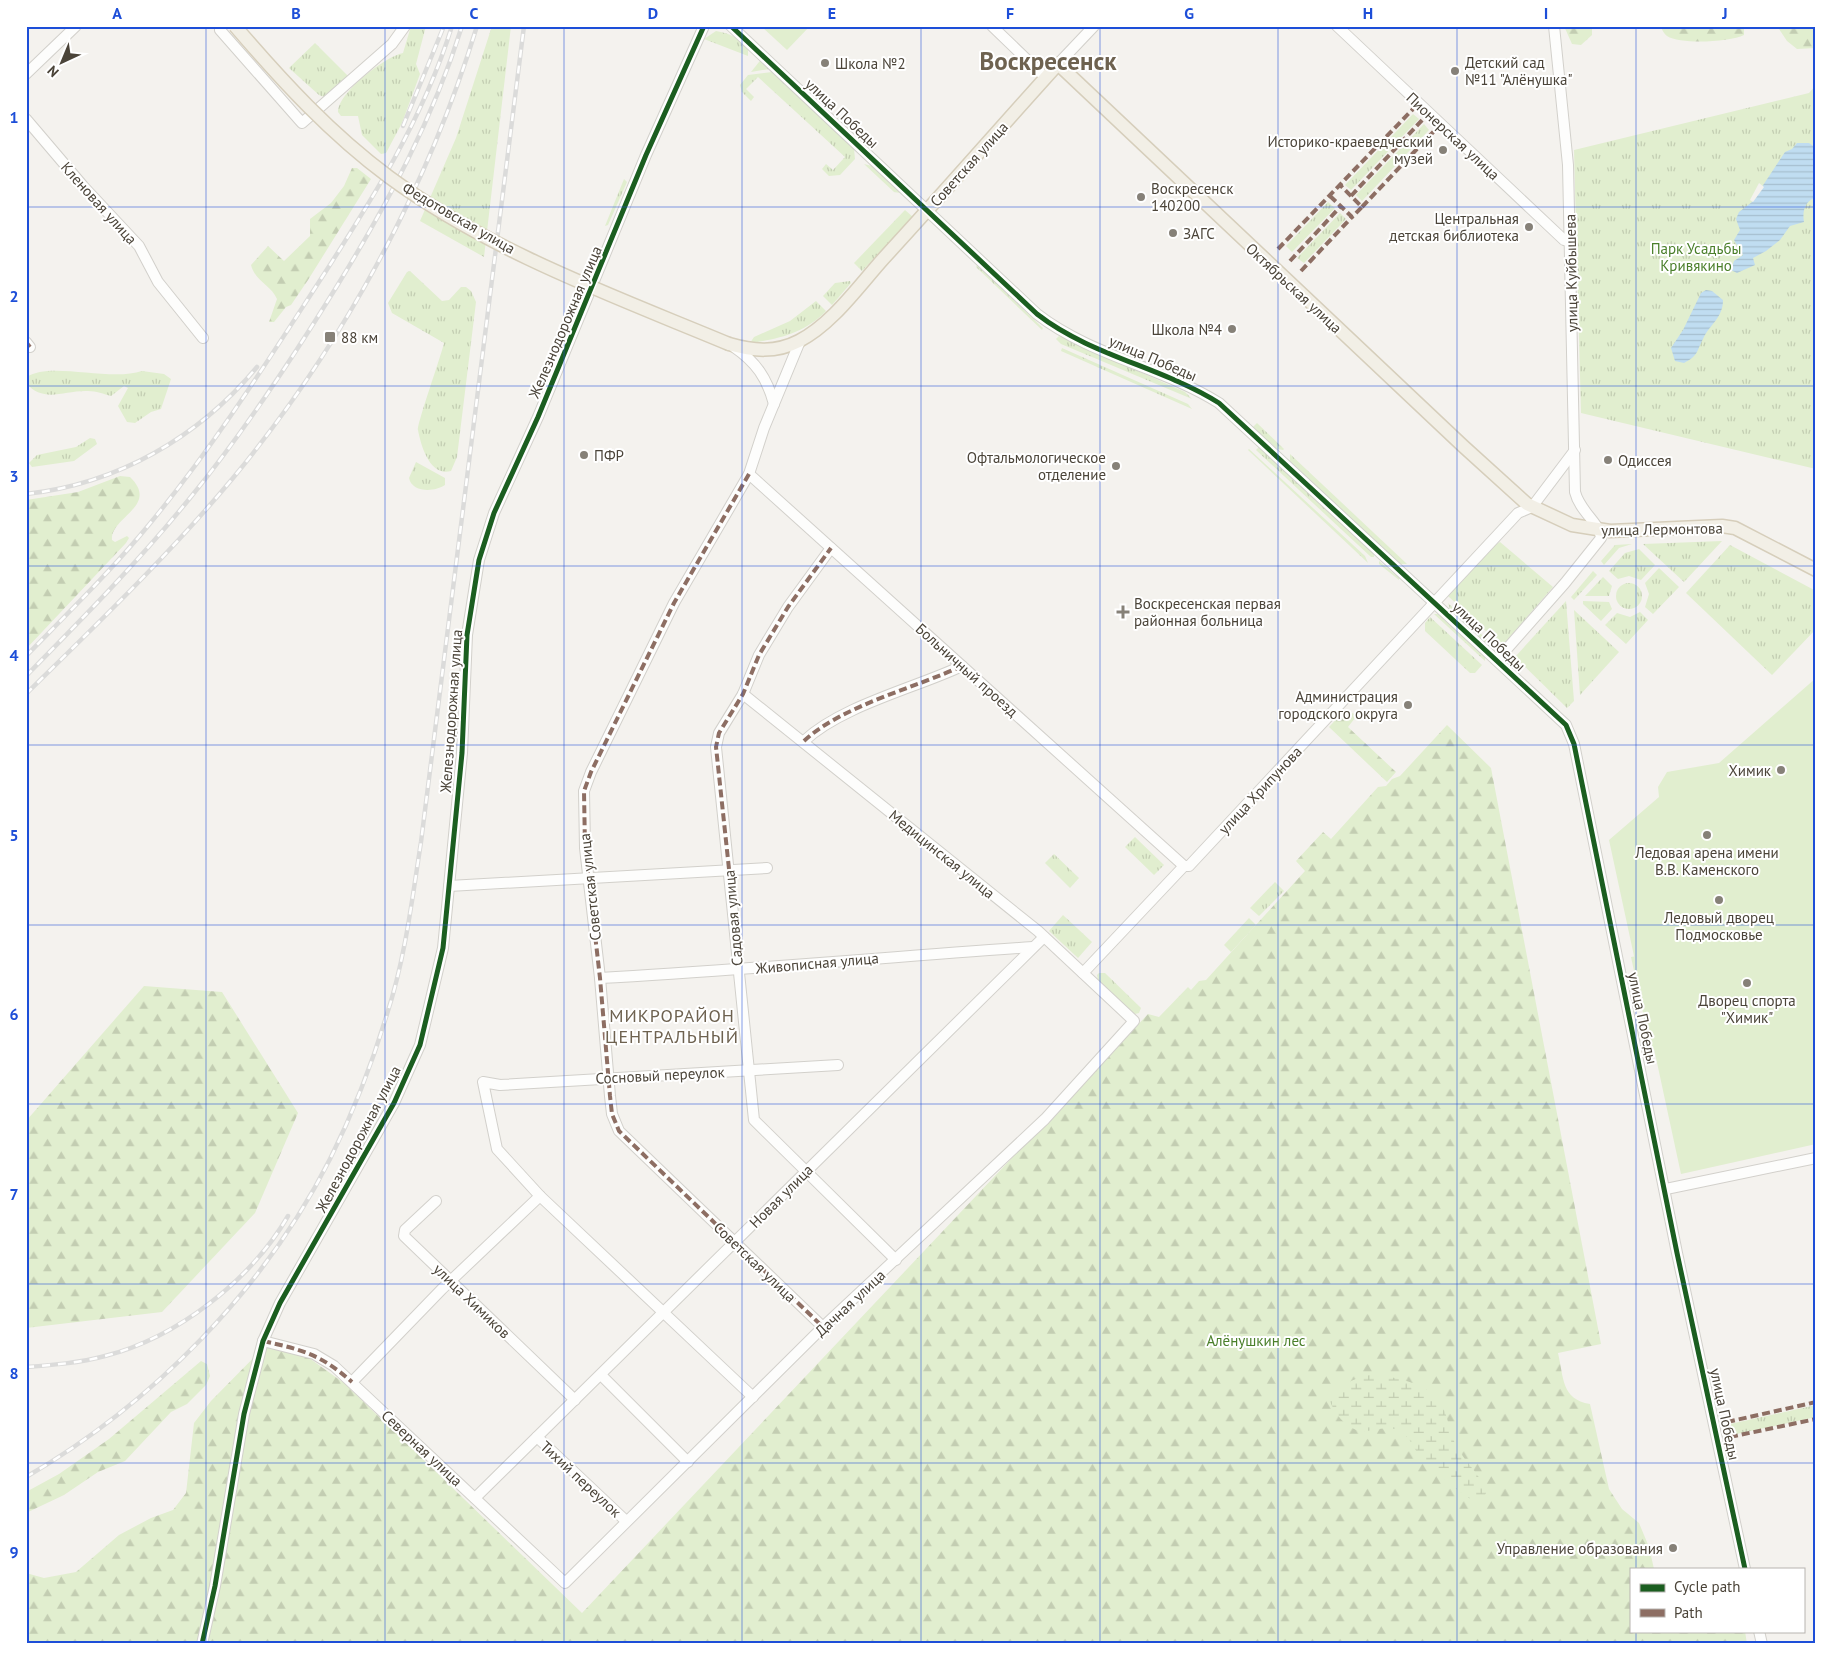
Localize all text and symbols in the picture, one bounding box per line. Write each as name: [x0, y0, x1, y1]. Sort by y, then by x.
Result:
text: A: [112, 3, 122, 23]
text: B: [291, 3, 301, 23]
text: C: [470, 3, 479, 23]
text: D: [648, 3, 658, 23]
text: E: [828, 3, 836, 23]
text: F: [1006, 3, 1014, 23]
text: G: [1184, 3, 1194, 23]
text: H: [1363, 3, 1373, 23]
text: I: [1544, 3, 1548, 23]
text: J: [1721, 3, 1728, 23]
north arrow: [38, 38, 88, 88]
district label: Воскресенск: [980, 45, 1117, 77]
place label: Детский сад №11 "Алёнушка": [1465, 53, 1573, 89]
place label: Школа №2: [835, 54, 906, 73]
marker: Школа №2: [819, 57, 831, 69]
text: N: [43, 62, 63, 81]
marker: Детский сад №11 "Алёнушка": [1449, 65, 1461, 77]
street label: улица Победы: [801, 74, 883, 152]
street label: Пионерская улица: [1402, 88, 1504, 184]
text: 1: [9, 107, 19, 127]
street label: Советская улица: [926, 118, 1012, 210]
place label: Историко-краеведческий музей: [1267, 132, 1433, 168]
marker: Историко-краеведческий музей: [1437, 144, 1449, 156]
street label: Кленовая улица: [57, 158, 141, 248]
street label: Федотовская улица: [399, 178, 519, 258]
place label: Воскресенск 140200: [1151, 179, 1234, 215]
marker: Воскресенск 140200: [1135, 191, 1147, 203]
place label: Центральная детская библиотека: [1389, 209, 1519, 245]
street label: улица Куйбышева: [1560, 214, 1582, 332]
marker: Центральная детская библиотека: [1523, 221, 1535, 233]
place label: ЗАГС: [1183, 224, 1215, 243]
marker: ЗАГС: [1167, 227, 1179, 239]
street label: Октябрьская улица: [1242, 239, 1346, 337]
park label: Парк Усадьбы Кривякино: [1651, 239, 1741, 275]
street label: Железнодорожная улица: [524, 243, 606, 402]
text: 2: [9, 286, 19, 306]
place label: Школа №4: [1151, 320, 1222, 339]
marker: Школа №4: [1226, 323, 1238, 335]
place label: 88 км: [341, 328, 378, 347]
marker: 88 км: [323, 330, 337, 344]
street label: улица Победы: [1106, 331, 1200, 385]
place label: ПФР: [594, 446, 624, 465]
place label: Офтальмологическое отделение: [967, 448, 1106, 484]
marker: ПФР: [578, 449, 590, 461]
place label: Одиссея: [1618, 451, 1672, 470]
marker: Одиссея: [1602, 454, 1614, 466]
marker: Офтальмологическое отделение: [1110, 460, 1122, 472]
text: 3: [9, 466, 19, 486]
street label: улица Лермонтова: [1601, 518, 1723, 540]
place label: Воскресенская первая районная больница: [1134, 594, 1281, 630]
street label: улица Победы: [1448, 597, 1530, 675]
marker: Воскресенская первая районная больница: [1116, 605, 1130, 619]
street label: Больничный проезд: [912, 619, 1022, 721]
street label: Железнодорожная улица: [436, 629, 466, 794]
text: 4: [9, 645, 19, 665]
place label: Администрация городского округа: [1278, 687, 1398, 723]
marker: Администрация городского округа: [1402, 699, 1414, 711]
street label: улица Хрипунова: [1214, 742, 1306, 838]
place label: Химик: [1729, 761, 1772, 780]
marker: Химик: [1775, 764, 1787, 776]
street label: Медицинская улица: [885, 806, 999, 902]
text: 5: [9, 825, 19, 845]
marker: Ледовая арена имени В.В. Каменского: [1701, 829, 1713, 841]
street label: Советская улица: [575, 832, 605, 942]
place label: Ледовая арена имени В.В. Каменского: [1634, 843, 1779, 879]
street label: Садовая улица: [719, 869, 747, 967]
marker: Ледовый дворец Подмосковье: [1713, 894, 1725, 906]
place label: Ледовый дворец Подмосковье: [1663, 908, 1774, 944]
street label: Живописная улица: [754, 948, 879, 978]
street label: улица Победы: [1624, 970, 1662, 1066]
marker: Дворец спорта "Химик": [1741, 977, 1753, 989]
place label: Дворец спорта "Химик": [1698, 991, 1796, 1027]
text: 6: [9, 1004, 19, 1024]
district label: МИКРОРАЙОН ЦЕНТРАЛЬНЫЙ: [605, 1004, 739, 1048]
street label: Железнодорожная улица: [311, 1062, 405, 1217]
street label: Сосновый переулок: [595, 1062, 726, 1088]
street label: Новая улица: [745, 1160, 817, 1232]
text: 7: [9, 1184, 19, 1204]
street label: Советская улица: [710, 1218, 800, 1306]
street label: улица Химиков: [430, 1260, 514, 1342]
street label: Дачная улица: [811, 1265, 889, 1341]
park label: Алёнушкин лес: [1206, 1331, 1306, 1350]
text: 8: [9, 1363, 19, 1383]
street label: улица Победы: [1706, 1366, 1744, 1462]
street label: Северная улица: [378, 1406, 466, 1490]
street label: Тихий переулок: [537, 1437, 626, 1522]
place label: Управление образования: [1497, 1539, 1663, 1558]
text: 9: [9, 1542, 19, 1562]
marker: Управление образования: [1667, 1542, 1679, 1554]
legend: [1630, 1568, 1804, 1632]
text: Cycle path: [1674, 1577, 1740, 1596]
text: Path: [1674, 1603, 1703, 1622]

